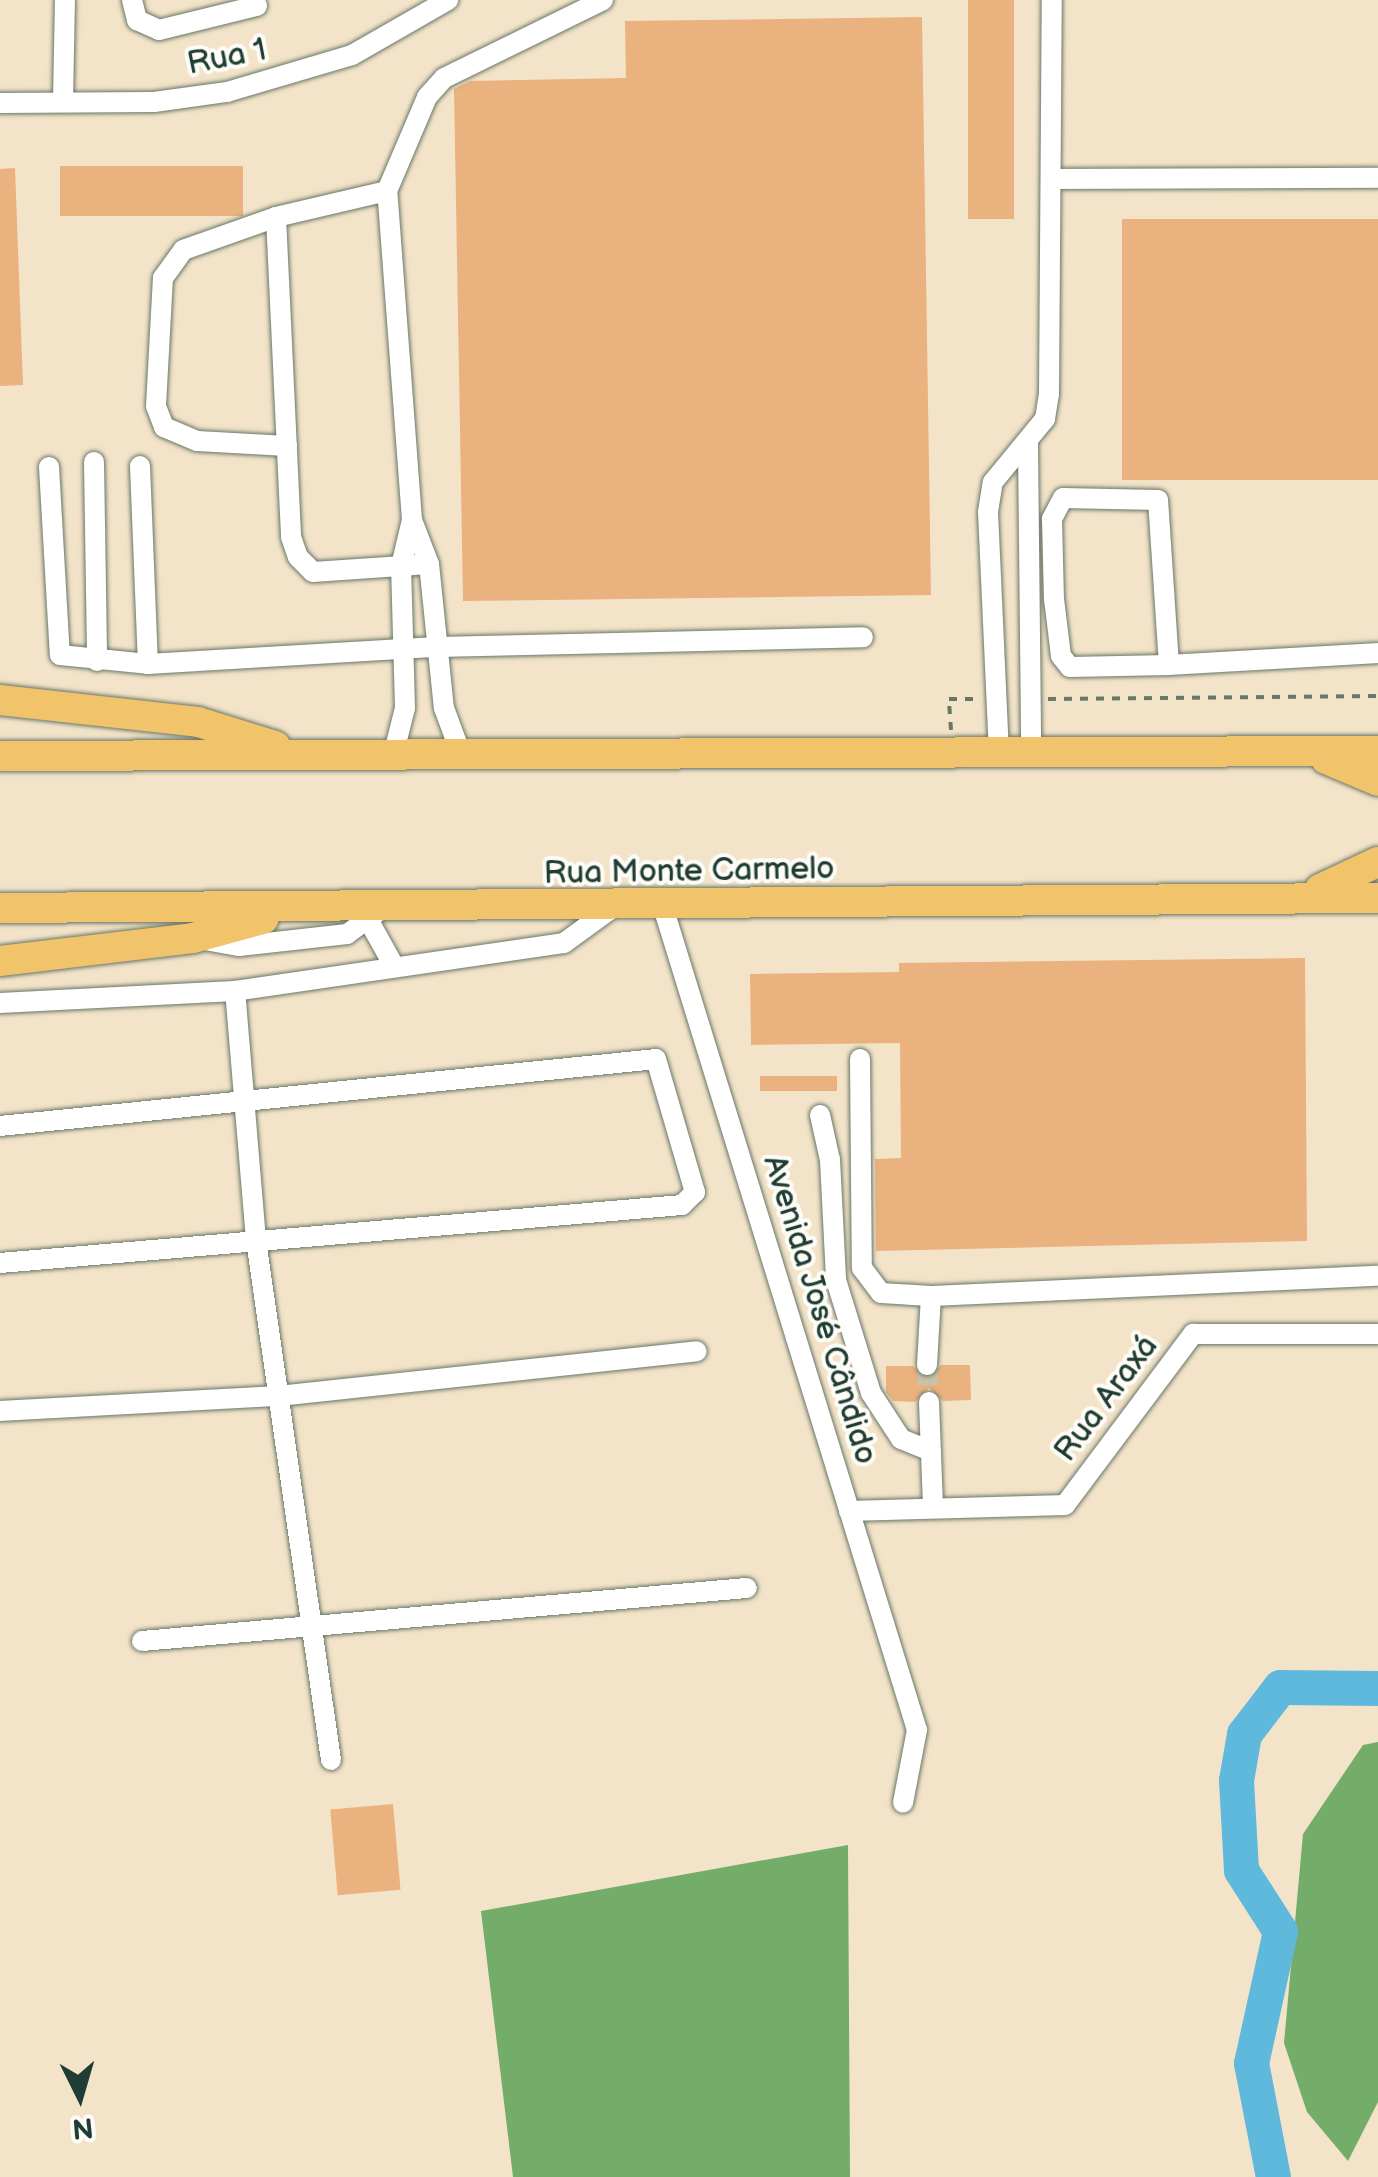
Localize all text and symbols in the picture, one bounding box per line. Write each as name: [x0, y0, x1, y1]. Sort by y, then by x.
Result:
street label: Rua 1: [184, 32, 270, 84]
street label: Rua Monte Carmelo: [543, 850, 835, 894]
street label: Avenida José Cândido: [753, 1150, 885, 1470]
street label: Rua Araxá: [1047, 1328, 1167, 1470]
north arrow: [30, 2047, 130, 2147]
text: N: [71, 2110, 95, 2145]

